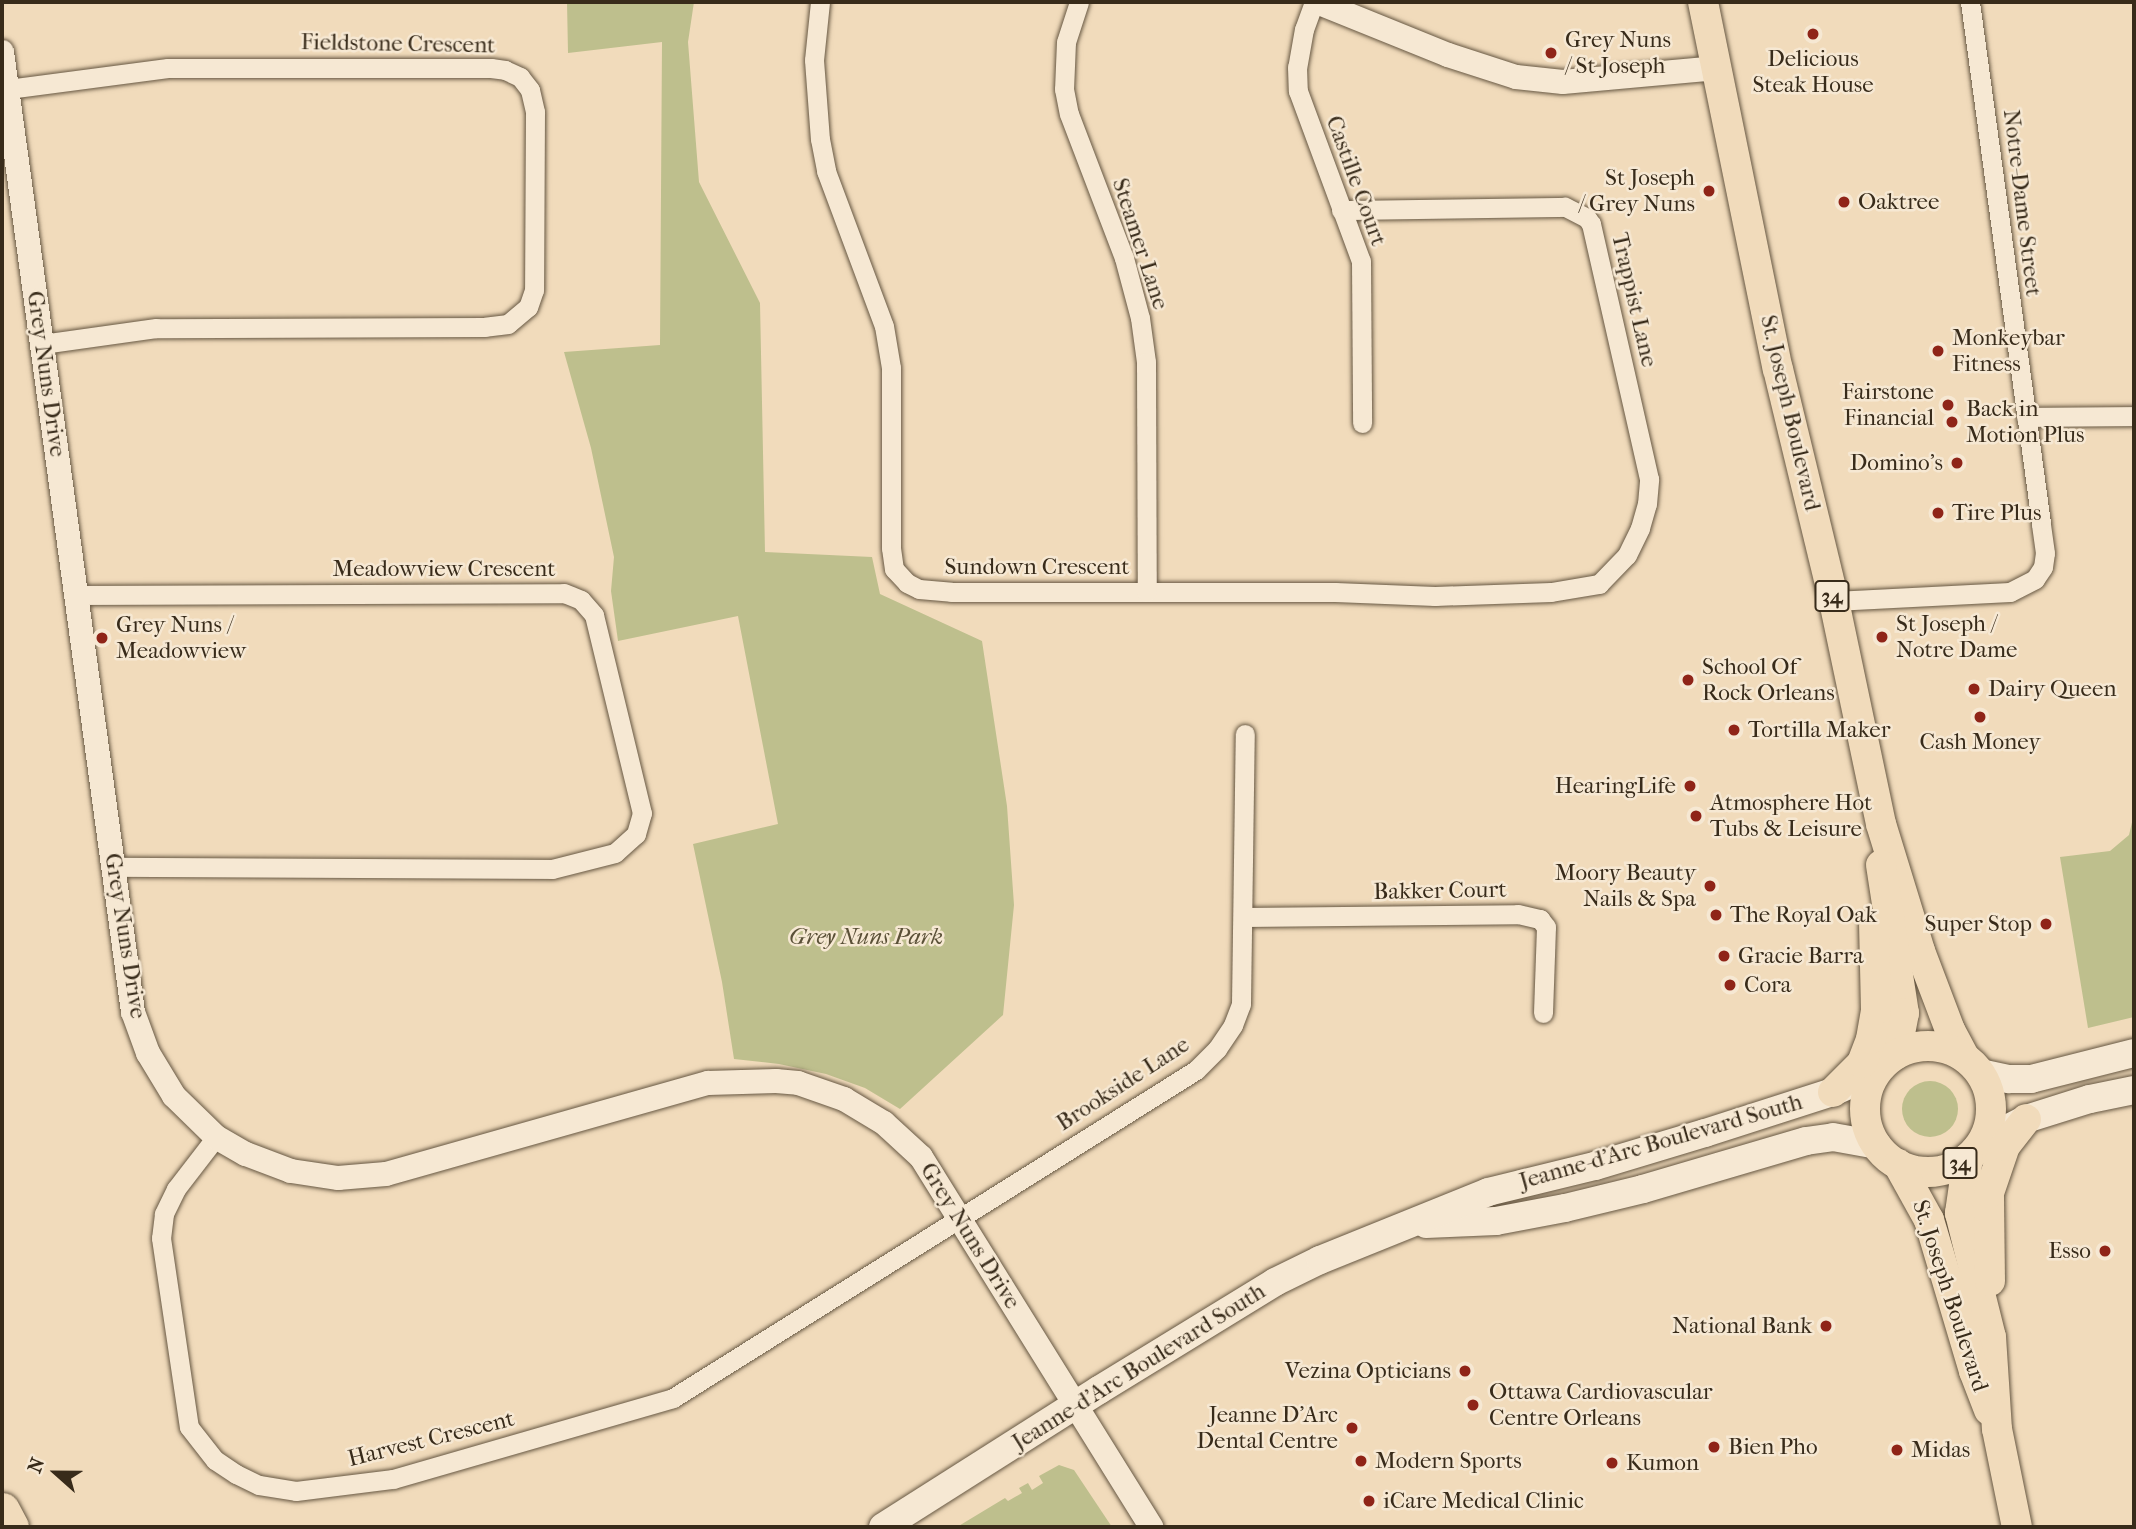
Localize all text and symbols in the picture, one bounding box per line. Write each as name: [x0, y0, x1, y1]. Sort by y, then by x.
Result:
place label: Grey Nuns / St Joseph: [1565, 26, 1671, 80]
marker: Delicious Steak House: [1805, 26, 1821, 42]
street label: Fieldstone Crescent: [301, 29, 495, 59]
marker: Grey Nuns / St Joseph: [1543, 45, 1559, 61]
place label: Delicious Steak House: [1752, 45, 1874, 99]
street label: Notre-Dame Street: [1997, 108, 2047, 298]
street label: Castille Court: [1320, 112, 1392, 250]
place label: St Joseph / Grey Nuns: [1578, 164, 1695, 218]
street label: Steamer Lane: [1106, 175, 1174, 313]
marker: St Joseph / Grey Nuns: [1701, 183, 1717, 199]
place label: Oaktree: [1858, 188, 1939, 216]
marker: Oaktree: [1836, 194, 1852, 210]
street label: Trappist Lane: [1605, 230, 1663, 370]
street label: Grey Nuns Drive: [21, 289, 71, 459]
street label: St. Joseph Boulevard: [1754, 312, 1826, 514]
place label: Monkeybar Fitness: [1952, 324, 2065, 378]
marker: Monkeybar Fitness: [1930, 343, 1946, 359]
place label: Fairstone Financial: [1842, 378, 1934, 432]
place label: Back in Motion Plus: [1966, 395, 2085, 449]
marker: Fairstone Financial: [1940, 397, 1956, 413]
marker: Back in Motion Plus: [1944, 414, 1960, 430]
place label: Domino's: [1850, 449, 1943, 477]
marker: Domino's: [1949, 455, 1965, 471]
place label: Tire Plus: [1952, 499, 2041, 527]
marker: Tire Plus: [1930, 505, 1946, 521]
street label: Sundown Crescent: [944, 553, 1130, 581]
street label: Meadowview Crescent: [333, 555, 555, 583]
road number: 34: [1813, 578, 1851, 614]
place label: St Joseph / Notre Dame: [1896, 610, 2017, 664]
place label: Grey Nuns / Meadowview: [116, 611, 246, 665]
marker: St Joseph / Notre Dame: [1874, 629, 1890, 645]
marker: Grey Nuns / Meadowview: [94, 630, 110, 646]
place label: School Of Rock Orleans: [1702, 653, 1835, 707]
marker: School Of Rock Orleans: [1680, 672, 1696, 688]
place label: Dairy Queen: [1988, 675, 2117, 703]
marker: Dairy Queen: [1966, 681, 1982, 697]
marker: Cash Money: [1972, 709, 1988, 725]
place label: Tortilla Maker: [1748, 716, 1890, 744]
marker: Tortilla Maker: [1726, 722, 1742, 738]
place label: Cash Money: [1919, 728, 2041, 756]
place label: HearingLife: [1555, 772, 1676, 800]
marker: HearingLife: [1682, 778, 1698, 794]
place label: Atmosphere Hot Tubs & Leisure: [1710, 789, 1872, 843]
marker: Atmosphere Hot Tubs & Leisure: [1688, 808, 1704, 824]
street label: Grey Nuns Drive: [98, 851, 152, 1021]
place label: Moory Beauty Nails & Spa: [1555, 859, 1696, 913]
street label: Bakker Court: [1373, 876, 1507, 906]
marker: Moory Beauty Nails & Spa: [1702, 878, 1718, 894]
place label: The Royal Oak: [1730, 901, 1877, 929]
marker: The Royal Oak: [1708, 907, 1724, 923]
place label: Super Stop: [1924, 910, 2032, 938]
marker: Super Stop: [2038, 916, 2054, 932]
park label: Grey Nuns Park: [789, 923, 943, 951]
place label: Gracie Barra: [1738, 942, 1864, 970]
marker: Gracie Barra: [1716, 948, 1732, 964]
place label: Cora: [1744, 971, 1791, 999]
marker: Cora: [1722, 977, 1738, 993]
street label: Brookside Lane: [1051, 1031, 1195, 1137]
street label: Jeanne-d'Arc Boulevard South: [1516, 1088, 1806, 1196]
road number: 34: [1941, 1146, 1979, 1180]
street label: Grey Nuns Drive: [914, 1158, 1026, 1314]
street label: St. Joseph Boulevard: [1906, 1197, 1994, 1395]
place label: Esso: [2048, 1237, 2091, 1265]
marker: Esso: [2097, 1243, 2113, 1259]
street label: Jeanne-d'Arc Boulevard South: [1007, 1278, 1271, 1456]
place label: National Bank: [1672, 1312, 1812, 1340]
marker: National Bank: [1818, 1318, 1834, 1334]
place label: Vezina Opticians: [1285, 1357, 1451, 1385]
marker: Vezina Opticians: [1457, 1363, 1473, 1379]
place label: Ottawa Cardiovascular Centre Orleans: [1489, 1378, 1713, 1432]
marker: Ottawa Cardiovascular Centre Orleans: [1463, 1395, 1483, 1415]
place label: Jeanne D'Arc Dental Centre: [1196, 1401, 1338, 1455]
street label: Harvest Crescent: [345, 1405, 517, 1473]
marker: Jeanne D'Arc Dental Centre: [1344, 1420, 1360, 1436]
place label: Bien Pho: [1728, 1433, 1818, 1461]
place label: Midas: [1911, 1436, 1970, 1464]
north arrow: [21, 1438, 91, 1508]
marker: Bien Pho: [1706, 1439, 1722, 1455]
marker: Midas: [1889, 1442, 1905, 1458]
place label: Modern Sports: [1375, 1447, 1522, 1475]
place label: Kumon: [1626, 1449, 1699, 1477]
marker: Modern Sports: [1353, 1453, 1369, 1469]
text: N: [24, 1455, 49, 1476]
marker: Kumon: [1604, 1455, 1620, 1471]
place label: iCare Medical Clinic: [1383, 1487, 1584, 1515]
marker: iCare Medical Clinic: [1361, 1493, 1377, 1509]

